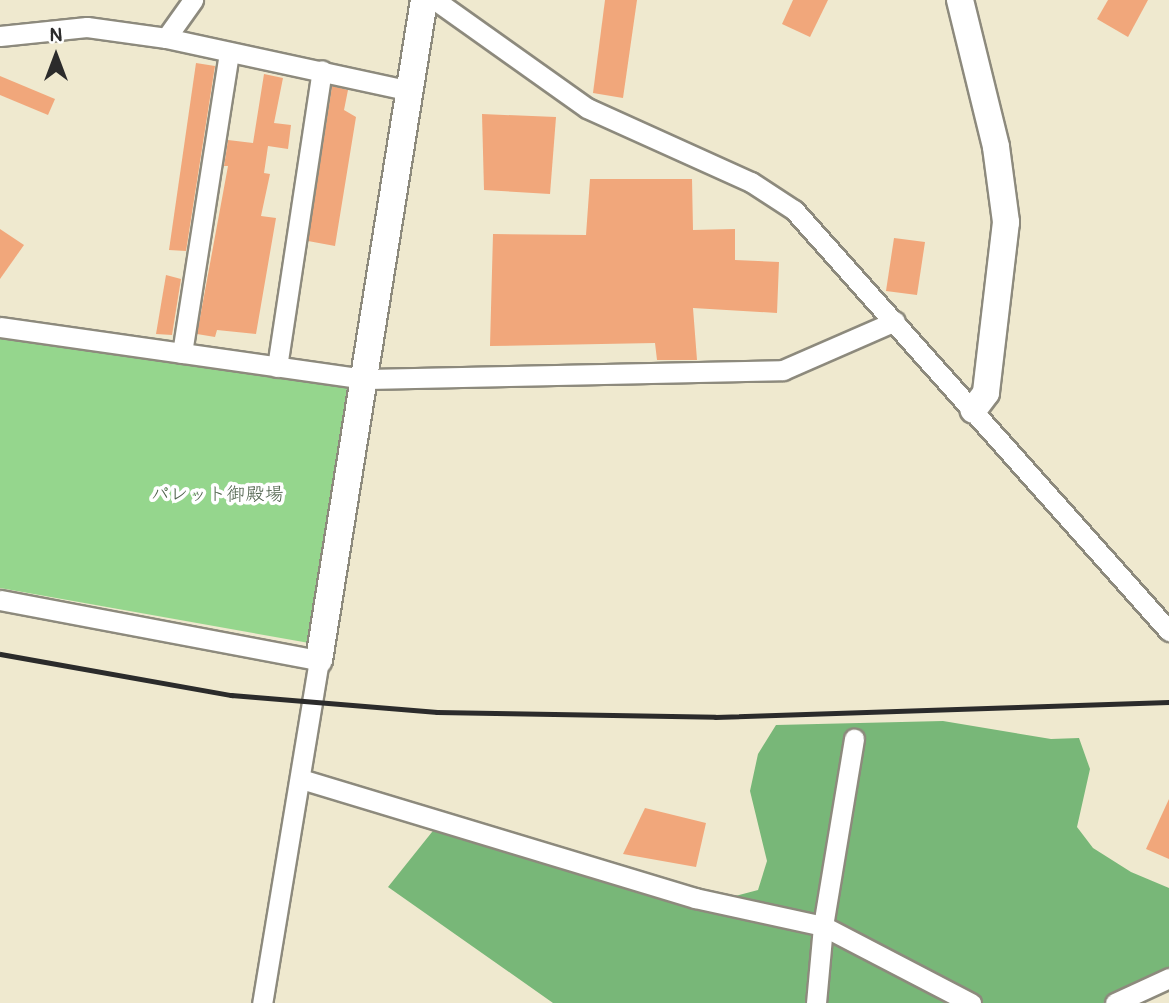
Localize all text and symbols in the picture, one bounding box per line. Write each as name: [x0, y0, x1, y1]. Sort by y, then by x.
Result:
north arrow: [21, 21, 91, 91]
text: N: [50, 23, 62, 47]
park label: パレット御殿場: [151, 484, 283, 506]

